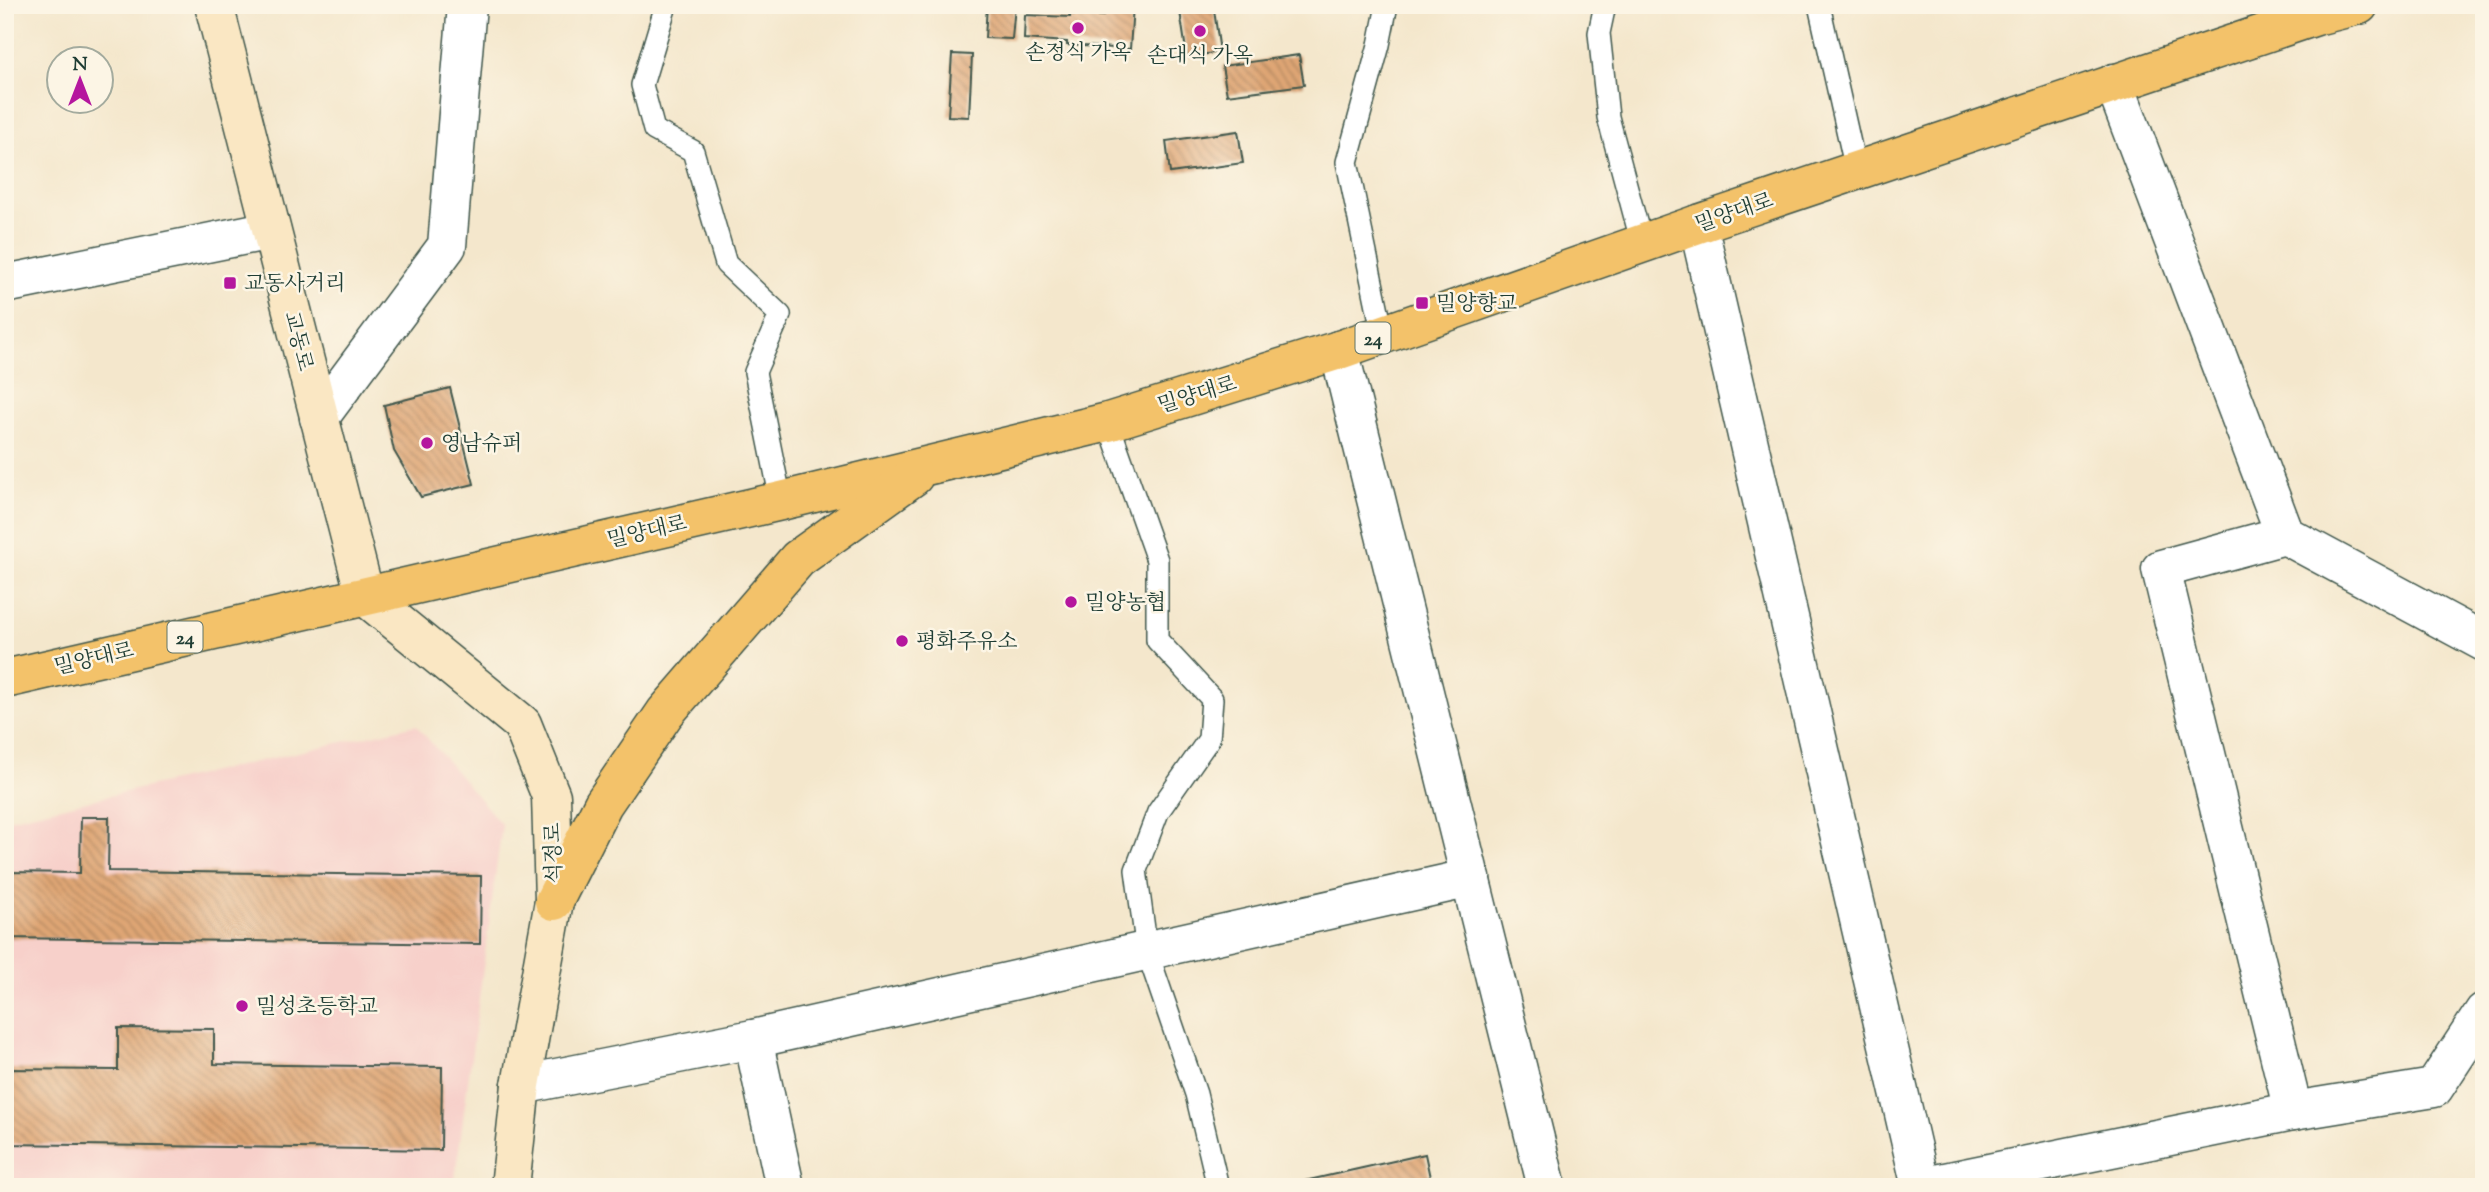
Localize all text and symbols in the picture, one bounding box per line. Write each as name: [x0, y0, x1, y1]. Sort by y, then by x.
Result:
marker: 손정식 가옥: [1070, 20, 1086, 36]
marker: 손대식 가옥: [1192, 23, 1208, 39]
place label: 손정식 가옥: [1025, 39, 1131, 69]
place label: 손대식 가옥: [1147, 42, 1253, 72]
north arrow: [46, 46, 116, 116]
text: N: [72, 52, 88, 79]
street label: 밀양대로: [1691, 186, 1778, 241]
place label: 교동사거리: [244, 270, 345, 300]
marker: 교동사거리: [222, 275, 238, 291]
place label: 밀양향교: [1436, 290, 1517, 320]
marker: 밀양향교: [1414, 295, 1430, 311]
street label: 교동로: [275, 308, 319, 375]
road number: 24: [1356, 322, 1390, 354]
street label: 밀양대로: [1154, 370, 1241, 422]
place label: 영남슈퍼: [441, 430, 522, 460]
marker: 영남슈퍼: [419, 435, 435, 451]
street label: 밀양대로: [605, 509, 690, 557]
place label: 밀양농협: [1085, 589, 1166, 619]
marker: 밀양농협: [1063, 594, 1079, 610]
road number: 24: [168, 622, 202, 652]
place label: 평화주유소: [916, 628, 1017, 658]
marker: 평화주유소: [894, 633, 910, 649]
street label: 밀양대로: [52, 636, 137, 684]
street label: 석정로: [539, 822, 571, 884]
place label: 밀성초등학교: [256, 993, 378, 1023]
marker: 밀성초등학교: [234, 998, 250, 1014]

